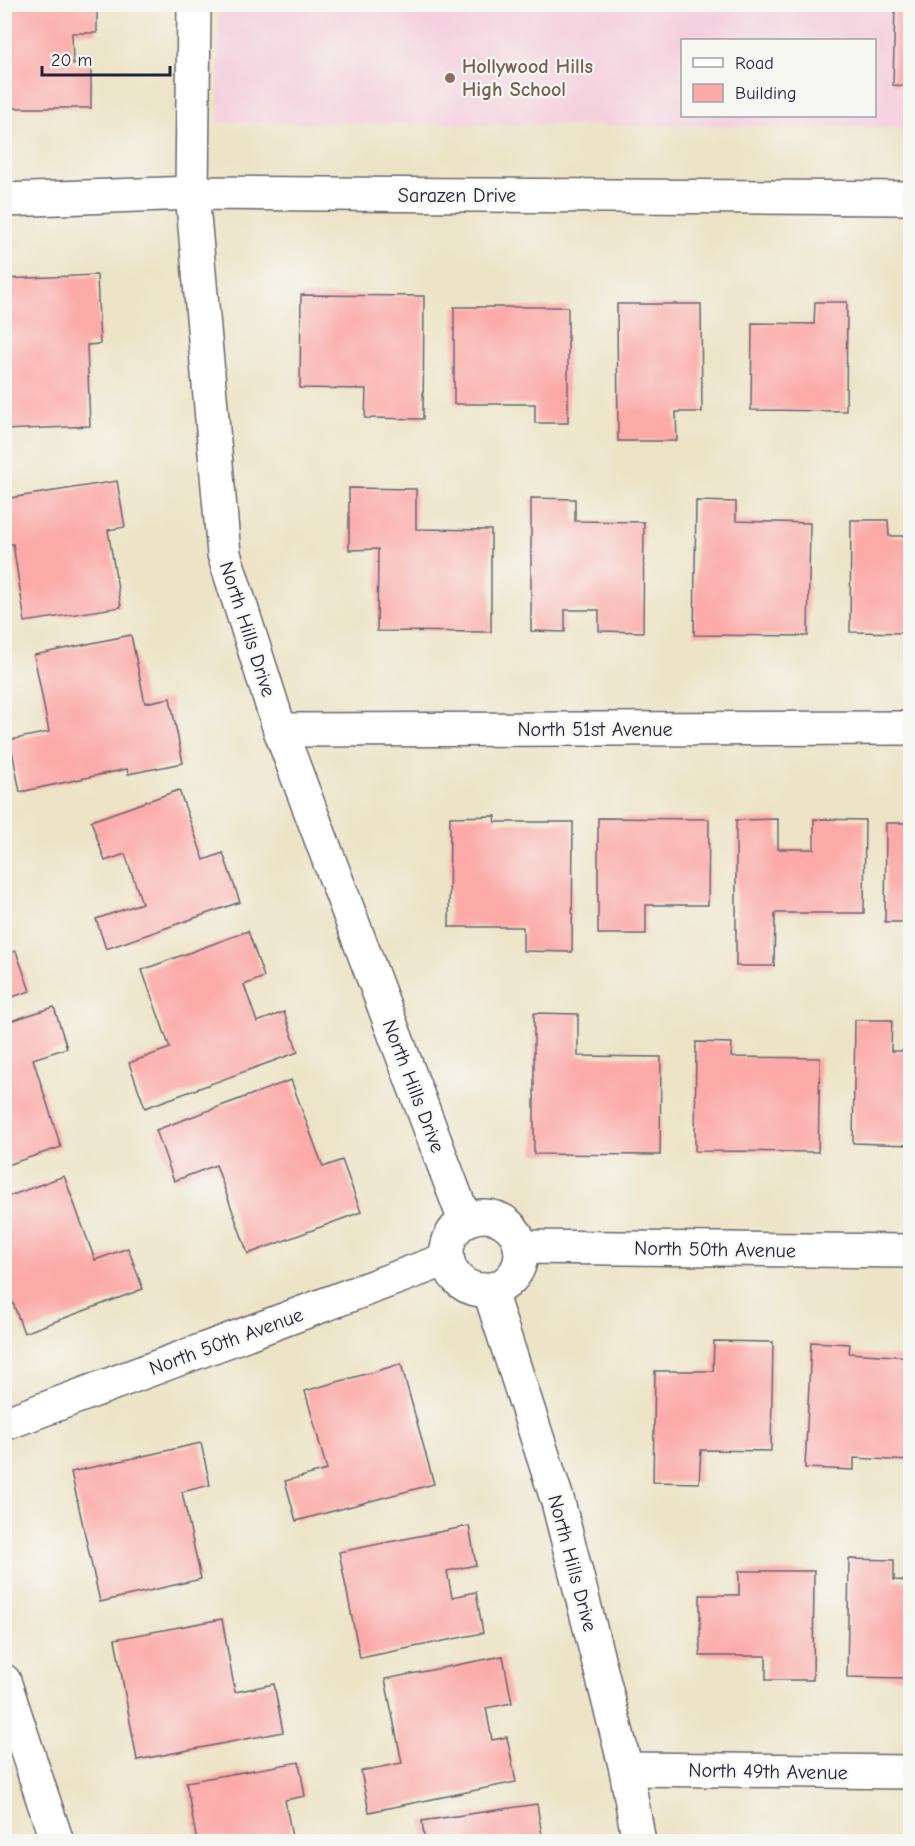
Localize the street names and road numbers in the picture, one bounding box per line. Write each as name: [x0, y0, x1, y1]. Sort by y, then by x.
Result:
street label: Sarazen Drive: [398, 184, 516, 207]
street label: North Hills Drive: [215, 559, 280, 700]
street label: North 51st Avenue: [517, 718, 673, 741]
street label: North Hills Drive: [378, 1016, 449, 1156]
street label: North 50th Avenue: [634, 1237, 796, 1262]
street label: North 50th Avenue: [146, 1303, 306, 1380]
street label: North Hills Drive: [543, 1492, 602, 1634]
street label: North 49th Avenue: [688, 1759, 848, 1784]

